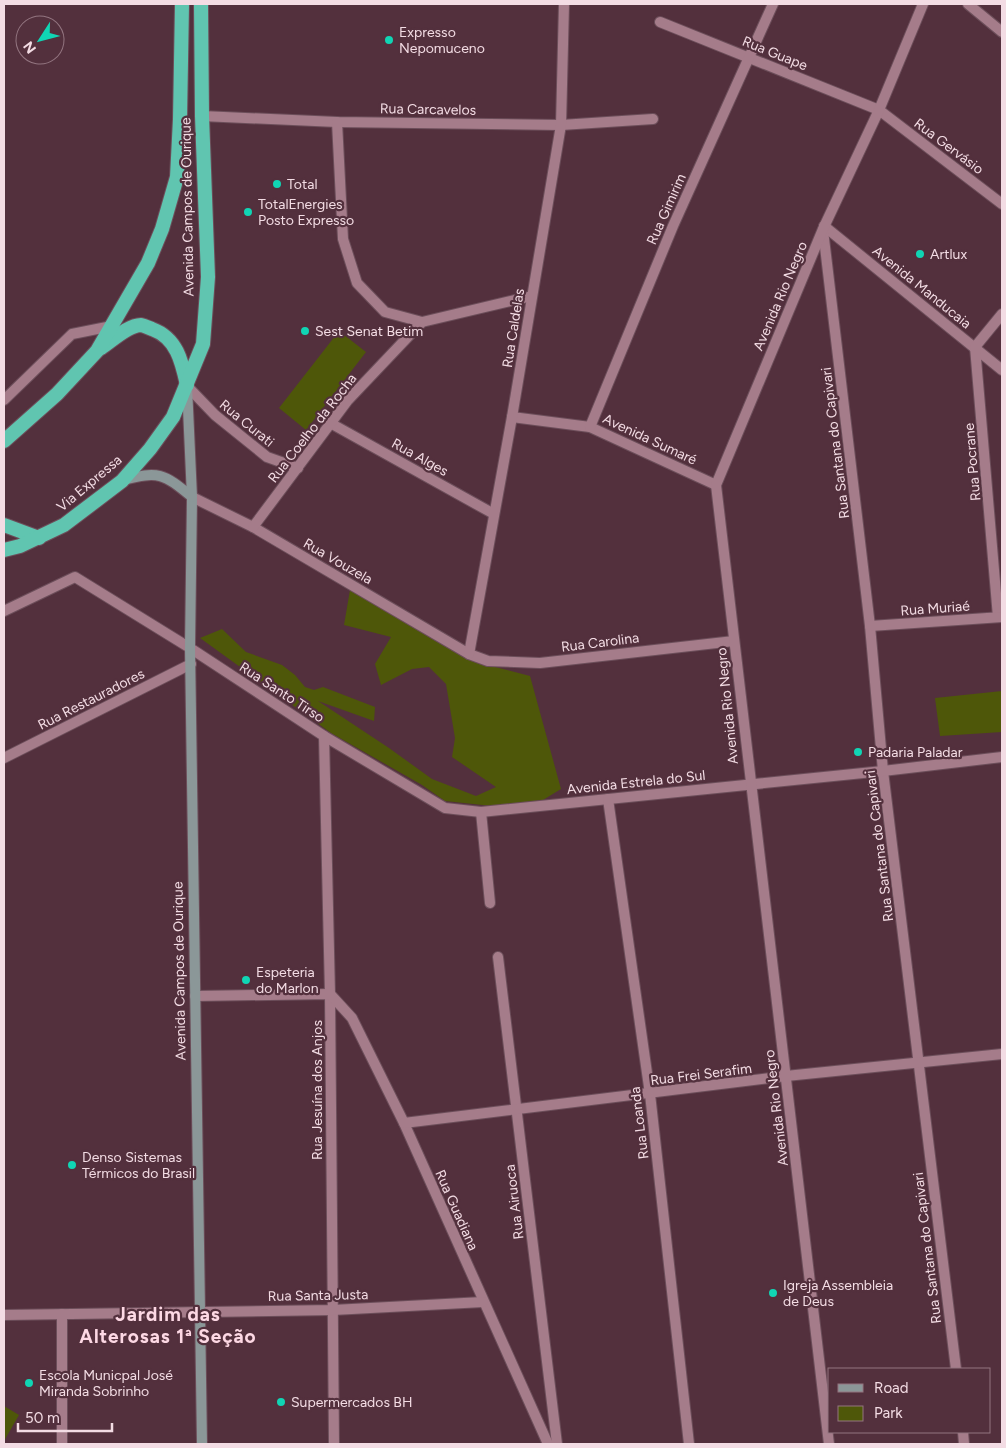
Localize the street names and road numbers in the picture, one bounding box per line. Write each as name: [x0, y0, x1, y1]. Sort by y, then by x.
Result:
street label: Rua Guape: [740, 33, 810, 74]
street label: Rua Carcavelos: [380, 100, 476, 119]
street label: Rua Gervásio: [911, 115, 987, 178]
street label: Avenida Campos de Ourique: [177, 117, 198, 297]
street label: Rua Gimirim: [643, 171, 690, 247]
street label: Avenida Rio Negro: [750, 239, 811, 353]
street label: Avenida Manducaia: [869, 242, 974, 332]
street label: Rua Caldelas: [499, 287, 528, 369]
street label: Rua Santana do Capivari: [818, 366, 853, 520]
street label: Rua Coelho da Rocha: [265, 370, 360, 486]
street label: Rua Curati: [216, 396, 277, 451]
street label: Avenida Sumaré: [600, 410, 700, 469]
street label: Rua Pocrane: [961, 422, 984, 502]
street label: Rua Alges: [388, 435, 451, 480]
street label: Via Expressa: [53, 451, 125, 515]
street label: Rua Vouzela: [300, 535, 375, 588]
street label: Rua Muriaé: [900, 598, 971, 619]
street label: Rua Carolina: [560, 629, 640, 656]
street label: Avenida Rio Negro: [713, 647, 742, 765]
street label: Rua Santo Tirso: [236, 659, 327, 726]
street label: Rua Restauradores: [35, 665, 147, 734]
street label: Avenida Estrela do Sul: [566, 767, 706, 798]
street label: Rua Santana do Capivari: [862, 769, 897, 923]
street label: Avenida Campos de Ourique: [169, 881, 190, 1061]
street label: Rua Jesuína dos Anjos: [309, 1020, 326, 1160]
street label: Avenida Rio Negro: [761, 1049, 792, 1167]
street label: Rua Frei Serafim: [649, 1060, 753, 1089]
street label: Rua Loanda: [627, 1086, 652, 1160]
street label: Rua Airuoca: [501, 1164, 528, 1240]
street label: Rua Guadiana: [431, 1167, 482, 1253]
street label: Rua Santana do Capivari: [910, 1171, 945, 1325]
street label: Rua Santa Justa: [268, 1286, 368, 1305]

